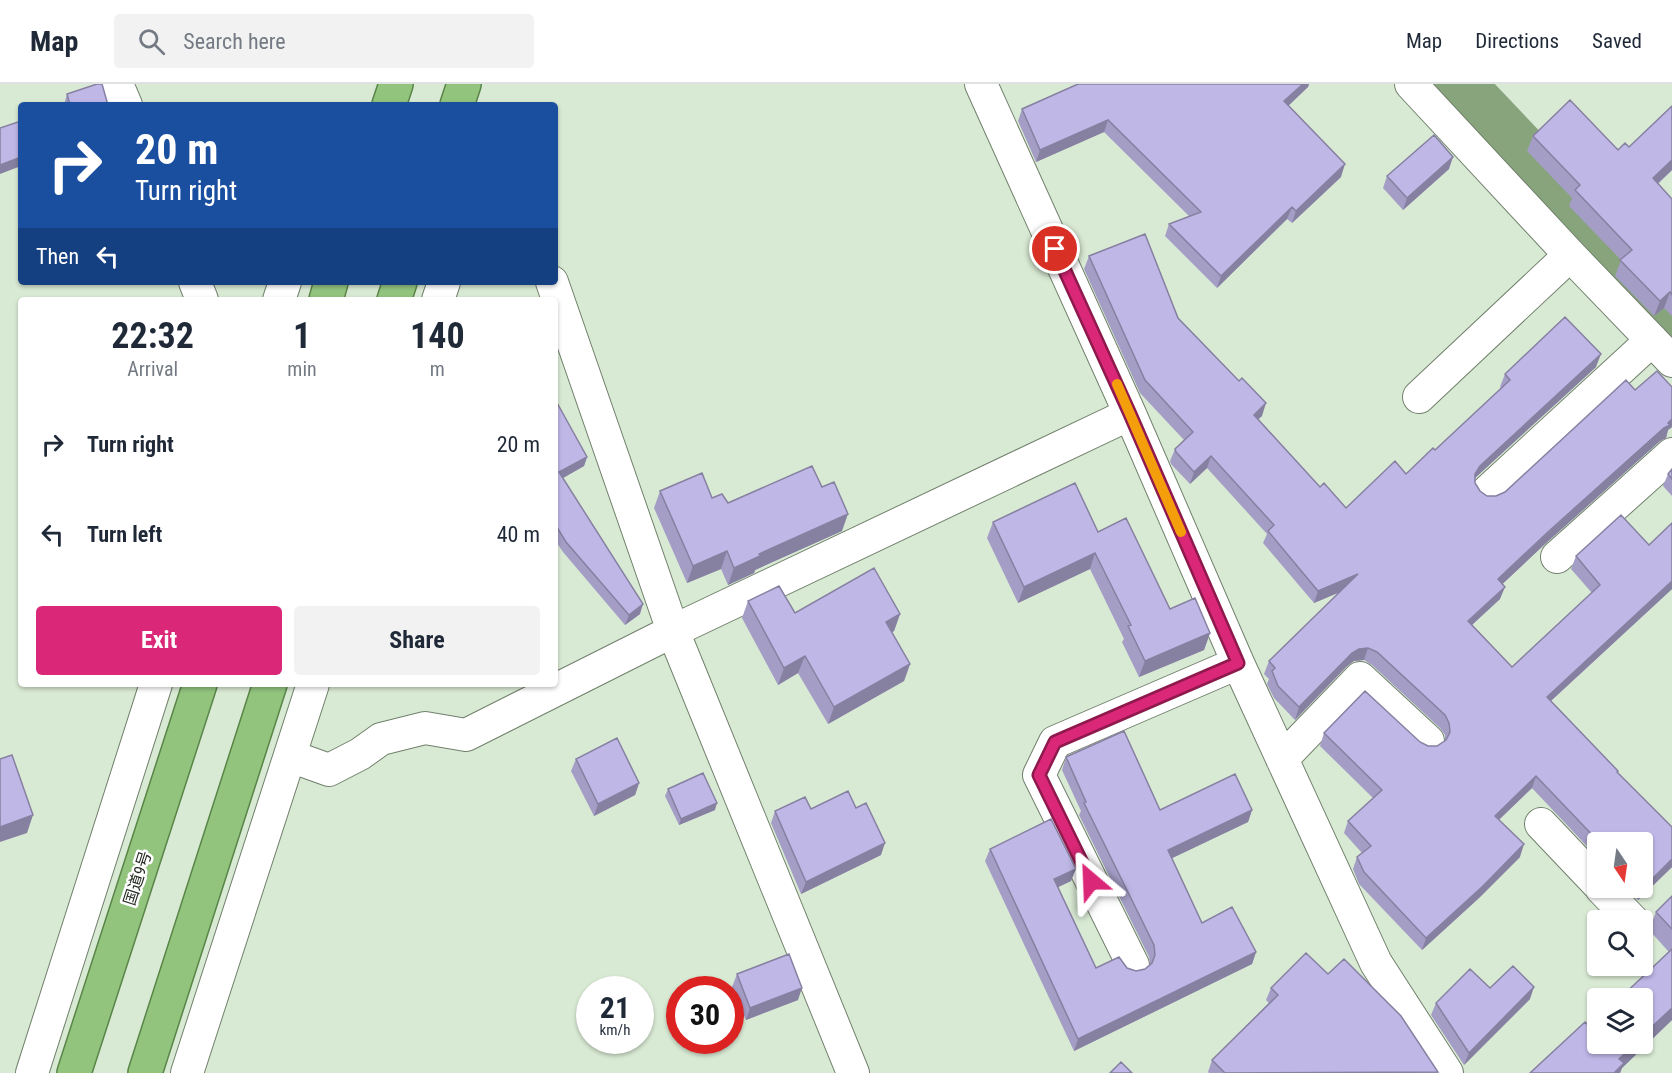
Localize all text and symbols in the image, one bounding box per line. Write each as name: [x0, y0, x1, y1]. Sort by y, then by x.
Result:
search box: [114, 14, 534, 68]
text: Map: [30, 25, 78, 58]
icon: search: [135, 25, 168, 58]
text: Search here: [183, 29, 286, 54]
text: Map: [1406, 29, 1442, 53]
text: Directions: [1475, 29, 1559, 53]
text: Saved: [1592, 29, 1642, 53]
text: 20 m: [135, 125, 218, 174]
icon: right: [36, 126, 114, 204]
text: Turn right: [135, 175, 237, 207]
pin: [1029, 223, 1080, 274]
icon: arrive: [1038, 232, 1071, 265]
icon: left: [91, 240, 124, 273]
text: Then: [36, 244, 79, 269]
text: 22:32: [111, 315, 194, 357]
text: 1: [293, 315, 311, 357]
text: 140: [410, 315, 465, 357]
text: Arrival: [127, 357, 178, 381]
text: min: [287, 357, 317, 381]
text: m: [430, 357, 445, 381]
icon: right: [36, 428, 69, 461]
text: Turn right: [87, 432, 174, 457]
text: 20 m: [497, 432, 540, 457]
icon: left: [36, 518, 69, 551]
text: Turn left: [87, 522, 162, 547]
text: 40 m: [497, 522, 540, 547]
button: Exit: [36, 606, 282, 675]
button: Share: [294, 606, 540, 675]
north arrow: [1587, 832, 1653, 898]
map controls: [1587, 832, 1653, 1054]
street label: 国道9号: [120, 849, 155, 908]
position arrow: [1059, 849, 1123, 913]
button: search: [1587, 910, 1653, 976]
speed limit sign: 30: [666, 976, 744, 1054]
button: layers: [1587, 988, 1653, 1054]
text: 21: [600, 990, 630, 1025]
text: km/h: [600, 1021, 630, 1039]

